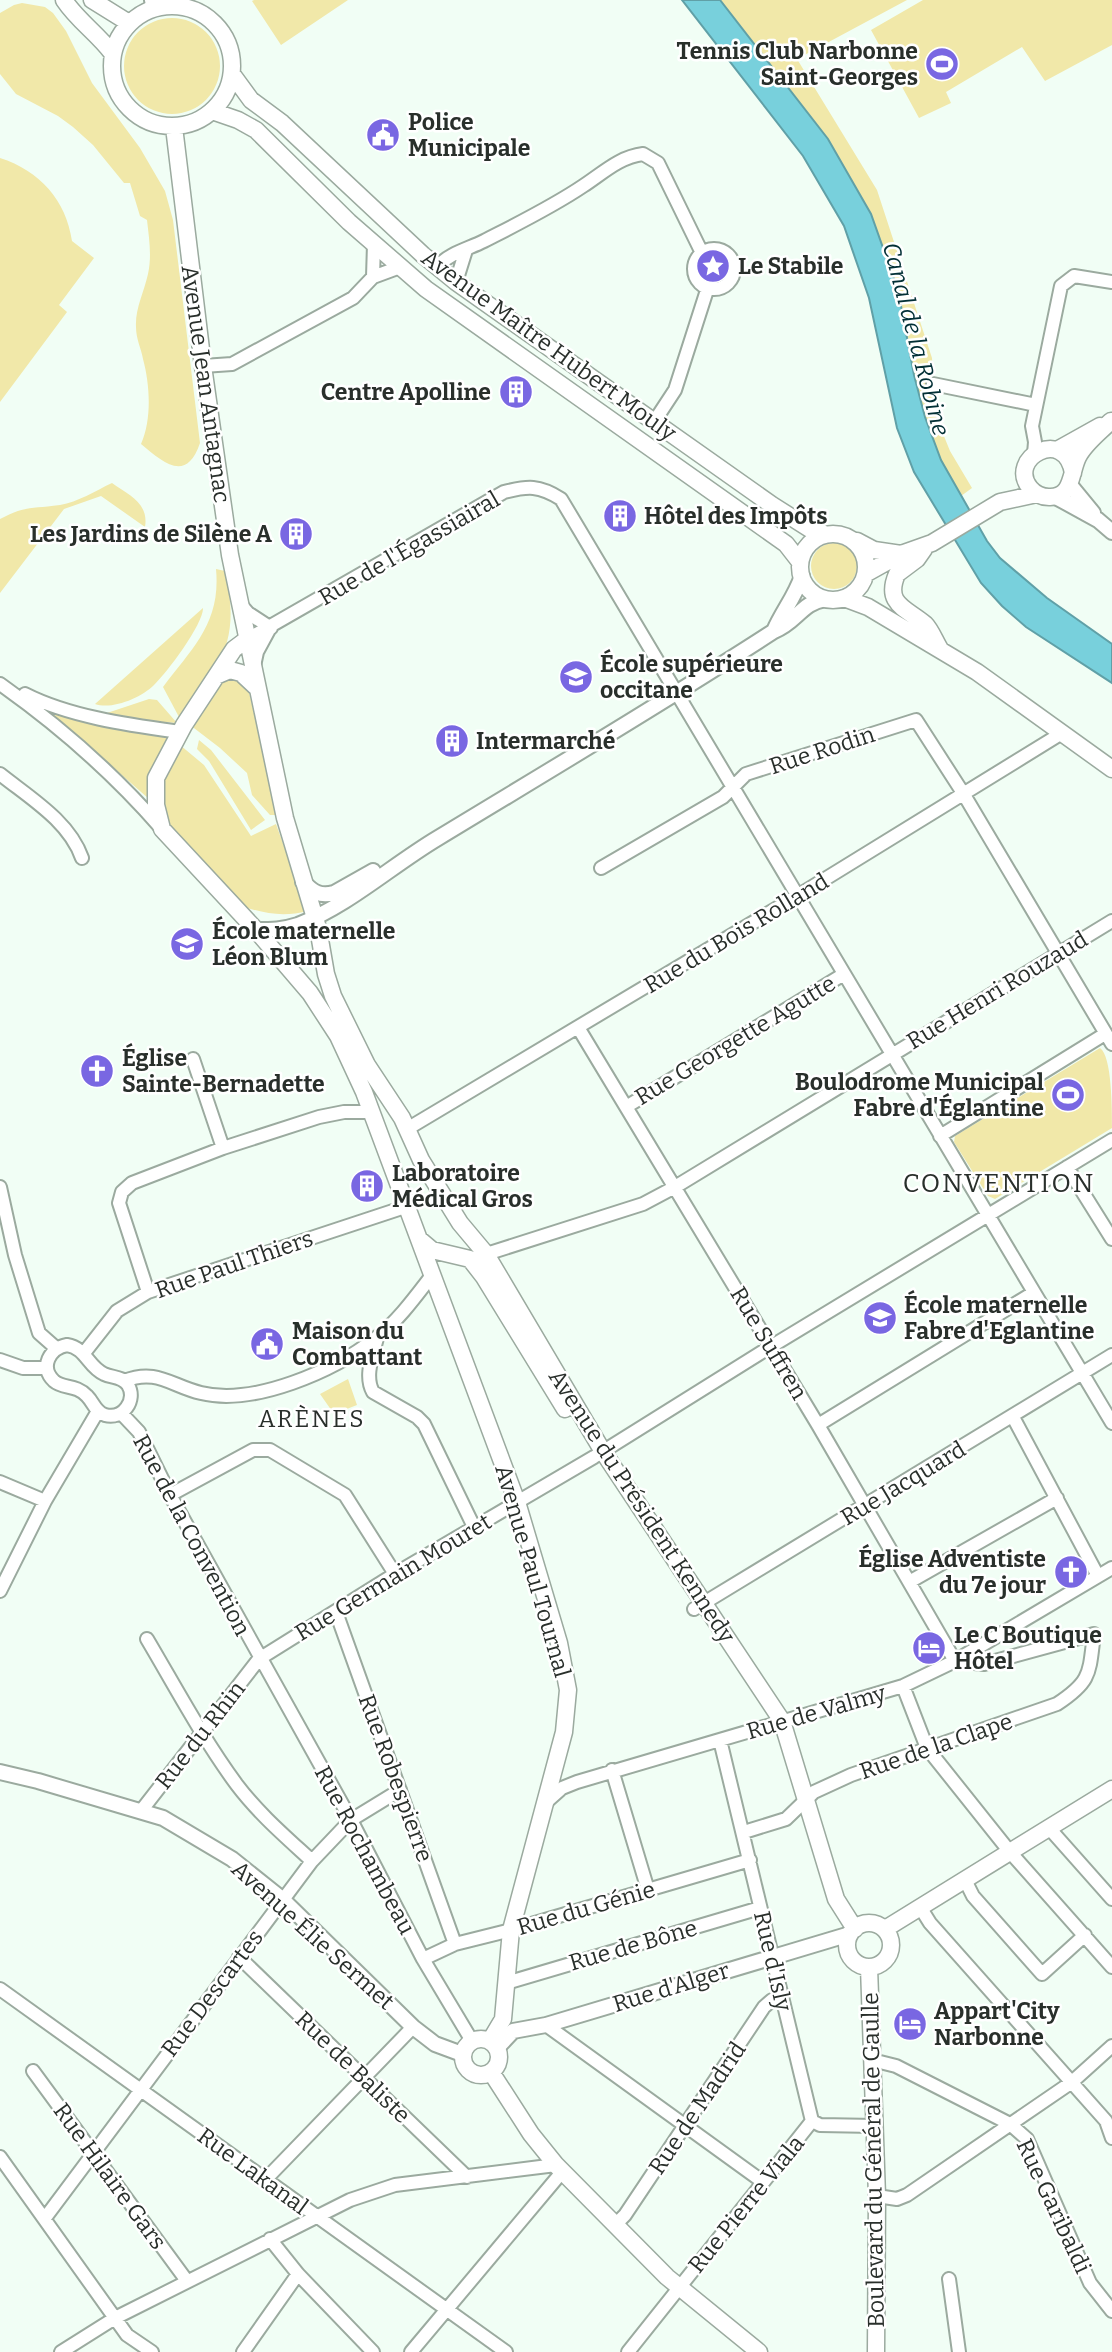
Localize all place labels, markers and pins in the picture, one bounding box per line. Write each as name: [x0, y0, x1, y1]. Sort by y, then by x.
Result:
place label: Tennis Club Narbonne Saint-Georges: [677, 37, 918, 91]
sports icon: Tennis Club Narbonne Saint-Georges: [923, 45, 961, 83]
place label: Police Municipale: [408, 108, 530, 162]
public building icon: Police Municipale: [364, 116, 402, 154]
place icon: Le Stabile: [694, 247, 732, 285]
place label: Le Stabile: [738, 252, 844, 280]
building icon: Centre Apolline: [497, 373, 535, 411]
place label: Centre Apolline: [321, 378, 491, 406]
building icon: Hôtel des Impôts: [601, 497, 639, 535]
place label: Hôtel des Impôts: [644, 502, 828, 530]
building icon: Les Jardins de Silène A: [277, 515, 315, 553]
place label: Les Jardins de Silène A: [30, 520, 273, 548]
place label: École supérieure occitane: [600, 648, 783, 704]
school or university icon: École supérieure occitane: [557, 658, 595, 696]
building icon: Intermarché: [433, 722, 471, 760]
place label: Intermarché: [476, 727, 615, 755]
place label: École maternelle Léon Blum: [212, 915, 395, 971]
school or university icon: École maternelle Léon Blum: [168, 925, 206, 963]
place label: Église Sainte-Bernadette: [122, 1042, 325, 1098]
church icon: Église Sainte-Bernadette: [78, 1052, 116, 1090]
place label: Boulodrome Municipal Fabre d'Églantine: [795, 1068, 1044, 1122]
sports icon: Boulodrome Municipal Fabre d'Églantine: [1049, 1076, 1087, 1114]
place label: Laboratoire Médical Gros: [392, 1159, 533, 1213]
building icon: Laboratoire Médical Gros: [348, 1167, 386, 1205]
place label: École maternelle Fabre d'Eglantine: [904, 1289, 1094, 1345]
school or university icon: École maternelle Fabre d'Eglantine: [861, 1299, 899, 1337]
place label: Maison du Combattant: [292, 1317, 422, 1371]
public building icon: Maison du Combattant: [248, 1325, 286, 1363]
place label: Église Adventiste du 7e jour: [858, 1543, 1046, 1599]
church icon: Église Adventiste du 7e jour: [1052, 1553, 1090, 1591]
place label: Le C Boutique Hôtel: [954, 1621, 1102, 1675]
hotel icon: Le C Boutique Hôtel: [910, 1629, 948, 1667]
place label: Appart'City Narbonne: [934, 1997, 1060, 2051]
hotel icon: Appart'City Narbonne: [891, 2005, 929, 2043]

